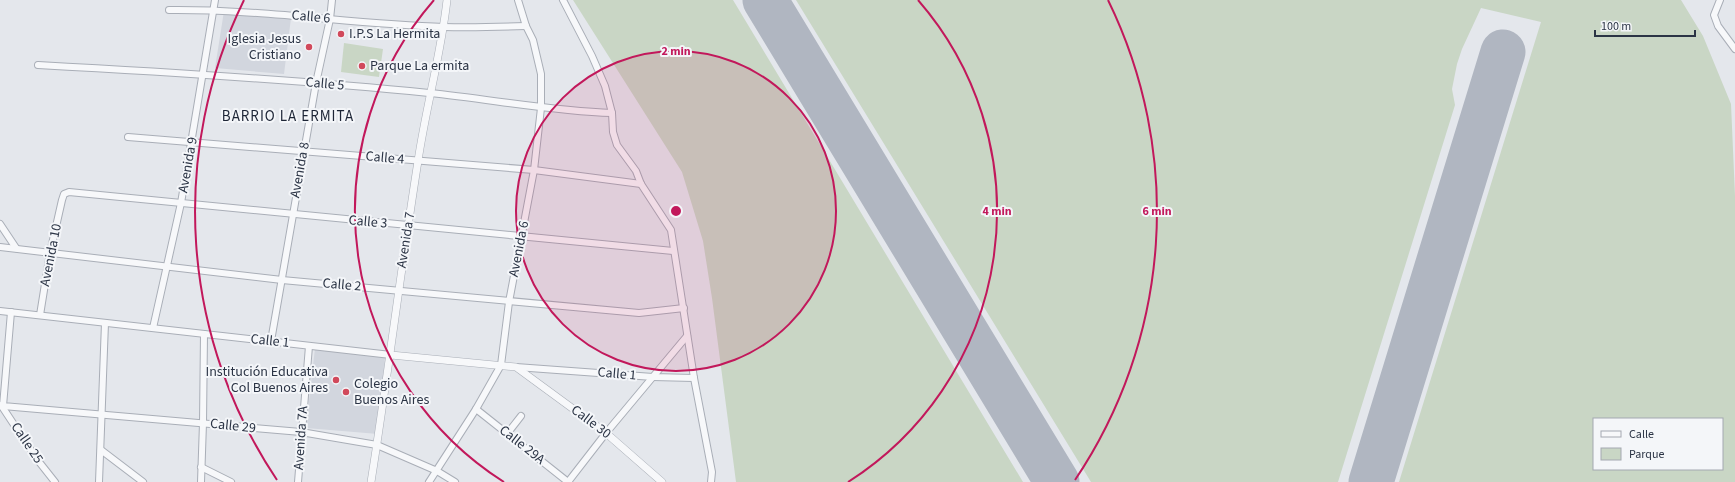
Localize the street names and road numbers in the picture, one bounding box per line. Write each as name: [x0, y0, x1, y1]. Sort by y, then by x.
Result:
street label: Calle 6: [291, 5, 331, 29]
street label: Calle 5: [305, 72, 345, 96]
street label: Avenida 9: [173, 135, 203, 195]
street label: Avenida 8: [285, 140, 315, 200]
street label: Calle 4: [365, 146, 405, 170]
street label: Calle 3: [348, 210, 388, 234]
street label: Avenida 7: [392, 210, 420, 270]
street label: Avenida 6: [504, 219, 534, 279]
street label: Avenida 10: [35, 222, 67, 288]
street label: Calle 2: [322, 273, 362, 297]
street label: Calle 1: [250, 329, 290, 353]
street label: Calle 1: [597, 362, 637, 386]
street label: Calle 30: [567, 400, 615, 444]
street label: Avenida 7A: [289, 405, 313, 471]
street label: Calle 29: [209, 414, 257, 438]
street label: Calle 25: [6, 418, 48, 468]
street label: Calle 29A: [495, 421, 550, 470]

